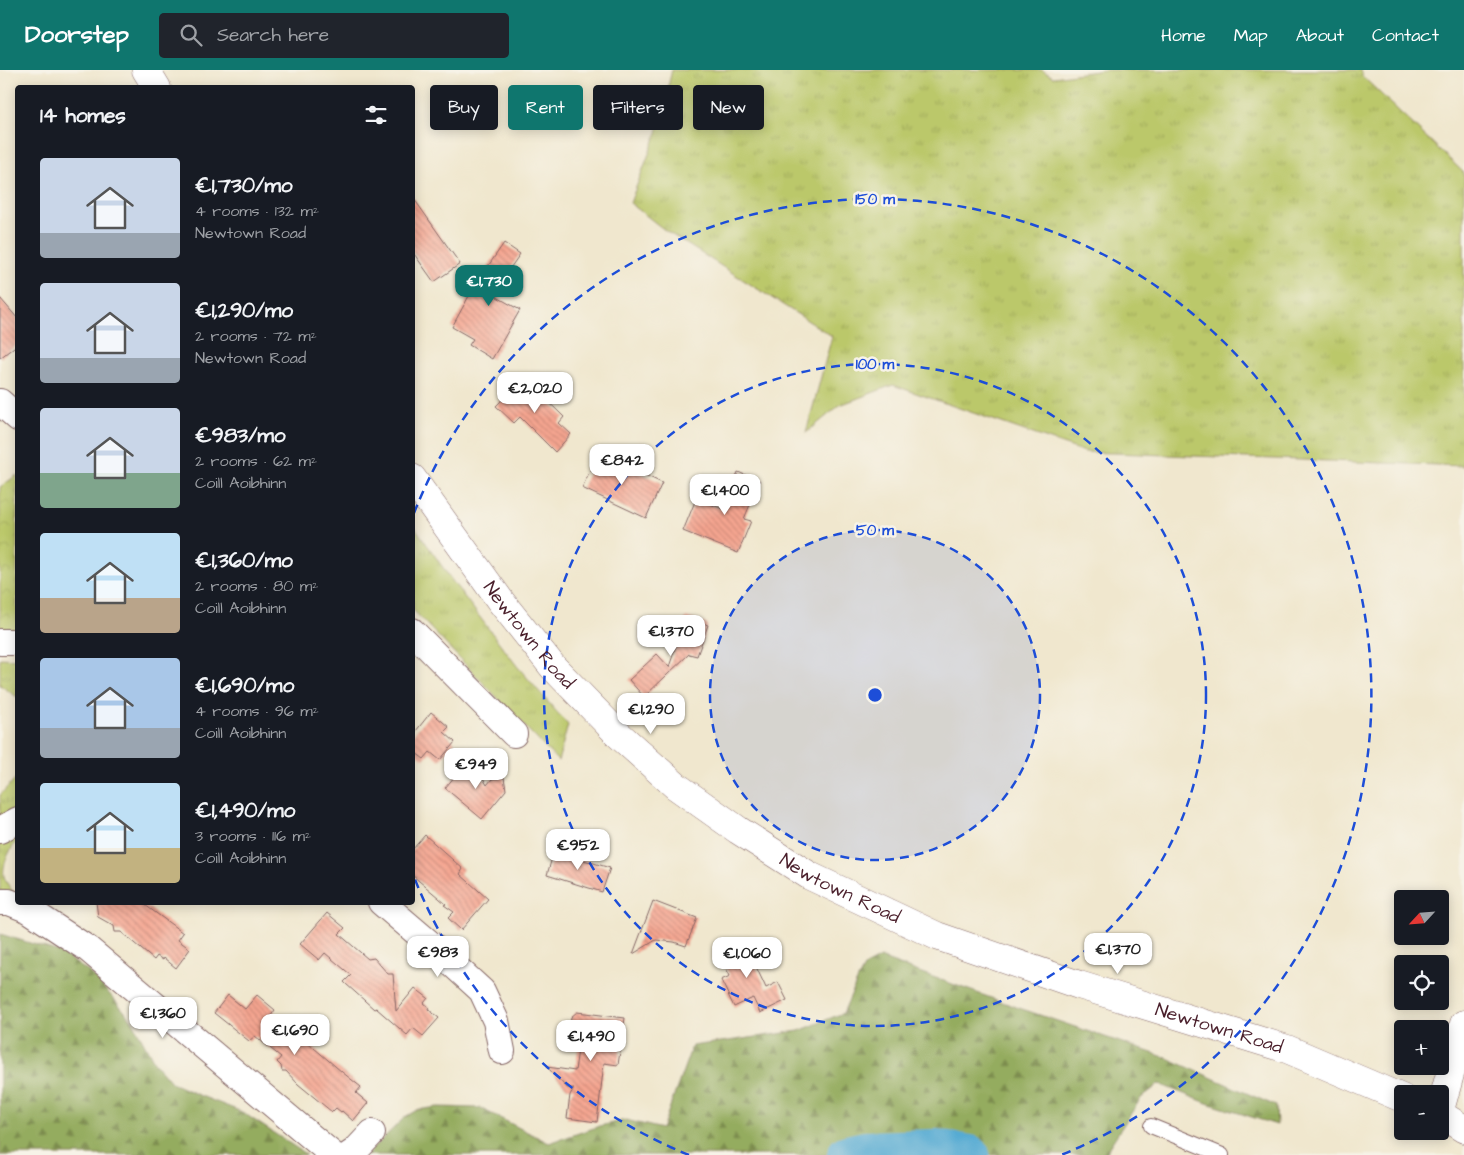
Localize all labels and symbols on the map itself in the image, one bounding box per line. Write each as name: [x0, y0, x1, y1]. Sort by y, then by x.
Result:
text: 150 m: [855, 189, 895, 210]
pin: €1,730: [448, 264, 530, 307]
text: 100 m: [856, 354, 895, 375]
pin: €2,020: [494, 372, 576, 414]
pin: €842: [592, 444, 652, 486]
pin: €1,400: [684, 474, 766, 516]
text: 50 m: [856, 520, 894, 541]
street label: Newtown Road: [477, 576, 581, 695]
pin: €1,370: [630, 614, 712, 657]
centre of rings: [866, 686, 884, 704]
pin: €1,290: [610, 692, 692, 735]
pin: €949: [446, 748, 506, 790]
pin: €952: [548, 828, 608, 871]
street label: Newtown Road: [774, 847, 905, 930]
north arrow: [1394, 890, 1449, 945]
pin: €1,370: [1077, 932, 1159, 975]
pin: €983: [408, 936, 468, 978]
pin: €1,060: [706, 936, 788, 979]
pin: €1,360: [122, 996, 204, 1039]
street label: Newtown Road: [1152, 996, 1287, 1061]
pin: €1,690: [254, 1014, 336, 1056]
pin: €1,490: [550, 1020, 632, 1062]

